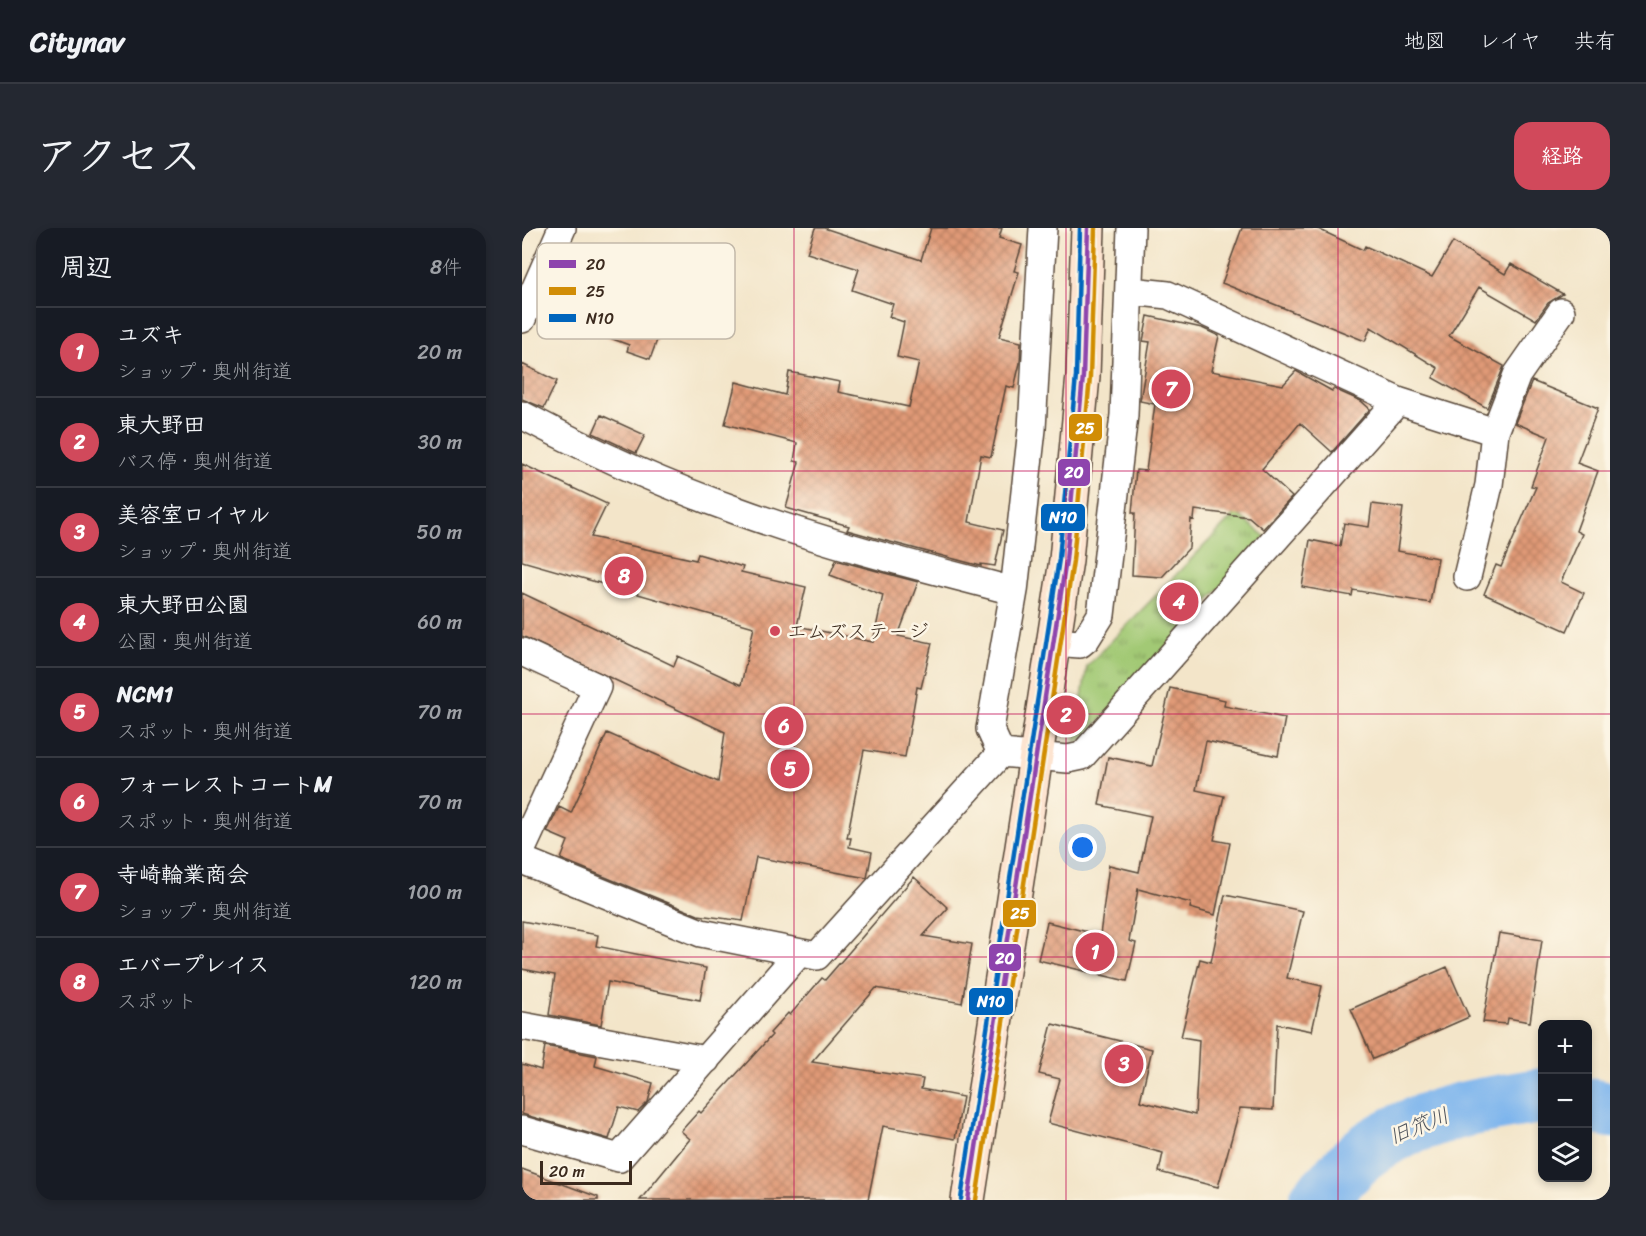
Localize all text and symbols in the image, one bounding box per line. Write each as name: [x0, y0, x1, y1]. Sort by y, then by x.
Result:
text: Citynav: [30, 17, 124, 66]
text: 地図: [1404, 22, 1446, 60]
text: レイヤ: [1479, 22, 1541, 60]
text: 共有: [1574, 22, 1616, 60]
text: アクセス: [36, 119, 201, 193]
button: 経路: [1514, 122, 1610, 190]
legend: [537, 243, 735, 339]
text: 周辺: [60, 244, 112, 290]
text: 8件: [430, 250, 462, 285]
text: 20: [586, 250, 605, 279]
text: 25: [586, 277, 605, 306]
text: N10: [586, 304, 614, 333]
text: ユズキ: [117, 315, 184, 354]
text: 1: [75, 335, 84, 370]
text: 20 m: [417, 335, 462, 370]
text: ショップ · 奥州街道: [117, 354, 292, 389]
pin: 7: [1152, 366, 1190, 412]
text: 東大野田: [117, 405, 205, 444]
line badge: 25: [1068, 413, 1103, 442]
text: 25: [1074, 414, 1095, 443]
text: 2: [74, 425, 85, 460]
text: 30 m: [418, 425, 462, 460]
text: バス停 · 奥州街道: [117, 444, 273, 479]
line badge: 20: [1057, 458, 1091, 487]
text: 20: [1063, 458, 1084, 487]
text: 美容室ロイヤル: [117, 495, 271, 534]
line badge: N10: [1040, 503, 1086, 532]
text: N10: [1048, 503, 1077, 532]
text: 3: [74, 515, 85, 550]
text: 50 m: [417, 515, 462, 550]
text: ショップ · 奥州街道: [117, 534, 292, 569]
pin: 8: [604, 554, 644, 598]
pin: 4: [1160, 580, 1198, 625]
text: 東大野田公園: [117, 585, 249, 624]
text: 4: [73, 605, 86, 640]
text: 60 m: [417, 605, 462, 640]
place label: エムズステージ: [787, 614, 929, 649]
text: 公園 · 奥州街道: [117, 624, 253, 659]
marker: エムズステージ: [768, 624, 782, 638]
text: NCM1: [117, 675, 173, 714]
pin: 2: [1046, 692, 1086, 738]
text: 5: [73, 695, 86, 730]
text: 70 m: [417, 695, 462, 730]
pin: 6: [764, 704, 804, 748]
text: スポット · 奥州街道: [117, 714, 293, 749]
pin: 5: [770, 746, 810, 792]
text: フォーレストコートM: [117, 765, 332, 804]
text: 6: [74, 785, 85, 820]
text: 70 m: [417, 785, 462, 820]
text: スポット · 奥州街道: [117, 804, 293, 839]
your location: [1068, 833, 1097, 862]
text: 寺崎輪業商会: [117, 855, 249, 894]
text: 7: [74, 875, 85, 910]
text: 100 m: [408, 875, 462, 910]
text: ショップ · 奥州街道: [117, 894, 292, 929]
line badge: 25: [1002, 899, 1037, 928]
text: 25: [1009, 899, 1030, 928]
pin: 1: [1076, 930, 1114, 974]
line badge: 20: [988, 943, 1022, 972]
text: 20: [994, 944, 1015, 973]
text: エバープレイス: [117, 945, 269, 984]
text: 8: [73, 965, 86, 1000]
text: 120 m: [409, 965, 462, 1000]
text: スポット: [117, 984, 197, 1019]
line badge: N10: [968, 987, 1014, 1016]
text: N10: [976, 987, 1005, 1016]
map controls: [1538, 1020, 1592, 1182]
button: +: [1538, 1020, 1592, 1074]
pin: 3: [1104, 1042, 1144, 1086]
button: −: [1538, 1074, 1592, 1128]
water label: 旧笊川: [1383, 1097, 1455, 1155]
button: layers: [1538, 1128, 1592, 1182]
text: 20 m: [549, 1157, 585, 1186]
scale bar: [540, 1158, 632, 1186]

